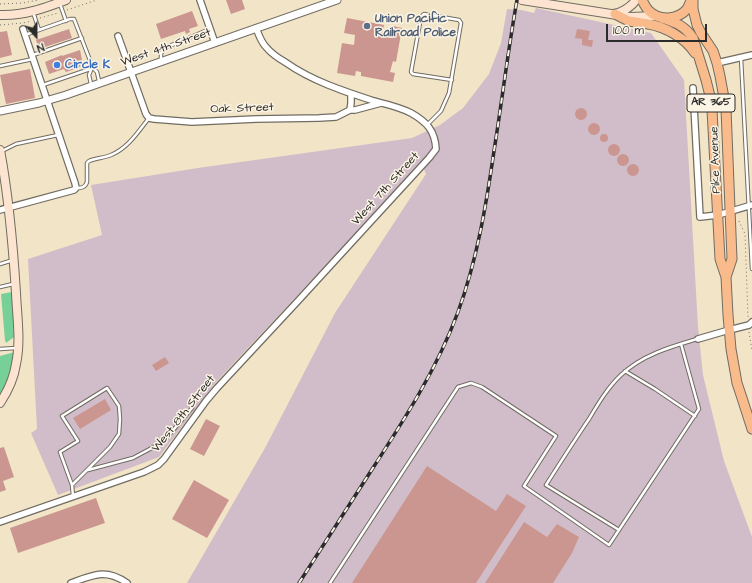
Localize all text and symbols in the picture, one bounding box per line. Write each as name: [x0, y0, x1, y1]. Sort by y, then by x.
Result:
place label: Union Pacific Railroad Police: [375, 12, 456, 40]
north arrow: [16, 16, 56, 56]
scale bar: [608, 16, 709, 42]
marker: Union Pacific Railroad Police: [362, 21, 372, 31]
text: 100 m: [613, 22, 644, 39]
street label: West 4th Street: [119, 26, 213, 70]
text: N: [35, 39, 46, 56]
place label: Circle K: [65, 58, 110, 72]
marker: Circle K: [52, 60, 62, 70]
road number: AR 365: [687, 94, 735, 112]
street label: Oak Street: [210, 101, 274, 117]
street label: Pike Avenue: [708, 126, 724, 194]
street label: West 7th Street: [349, 149, 423, 229]
street label: West 8th Street: [149, 373, 219, 455]

